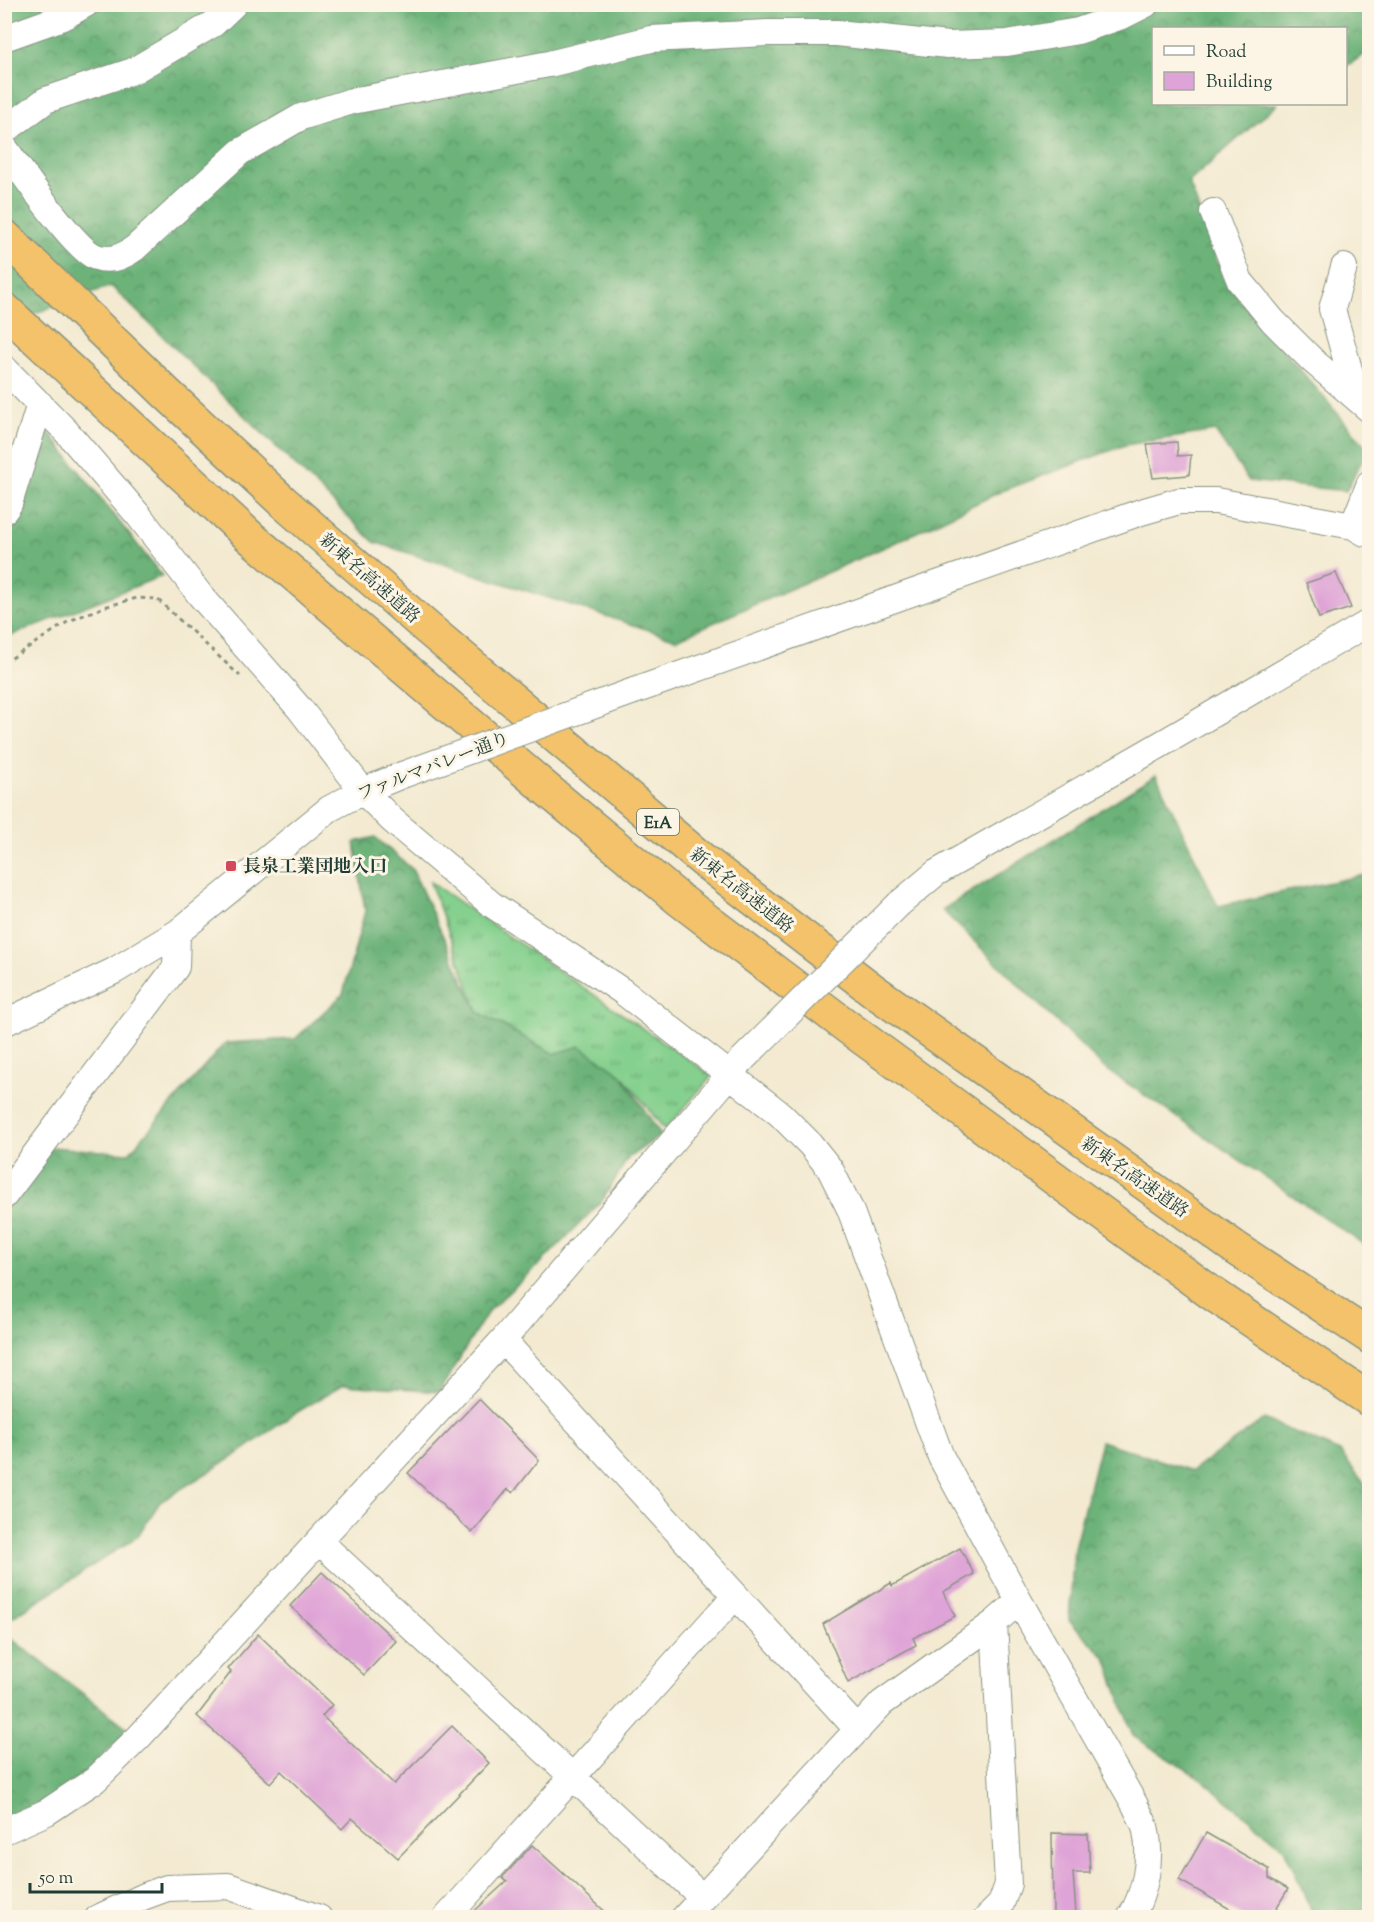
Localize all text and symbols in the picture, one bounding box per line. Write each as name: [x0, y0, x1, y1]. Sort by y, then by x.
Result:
legend: [1152, 27, 1347, 105]
text: Road: [1206, 40, 1246, 66]
text: Building: [1206, 70, 1272, 96]
street label: 新東名高速道路: [313, 528, 425, 631]
street label: ファルマバレー通り: [354, 727, 514, 809]
road number: E1A: [637, 809, 679, 835]
street label: 新東名高速道路: [683, 843, 798, 941]
place label: 長泉工業団地入口: [243, 855, 387, 881]
marker: 長泉工業団地入口: [224, 859, 238, 873]
street label: 新東名高速道路: [1075, 1132, 1193, 1225]
scale bar: [30, 1856, 162, 1894]
text: 50 m: [38, 1866, 74, 1892]

